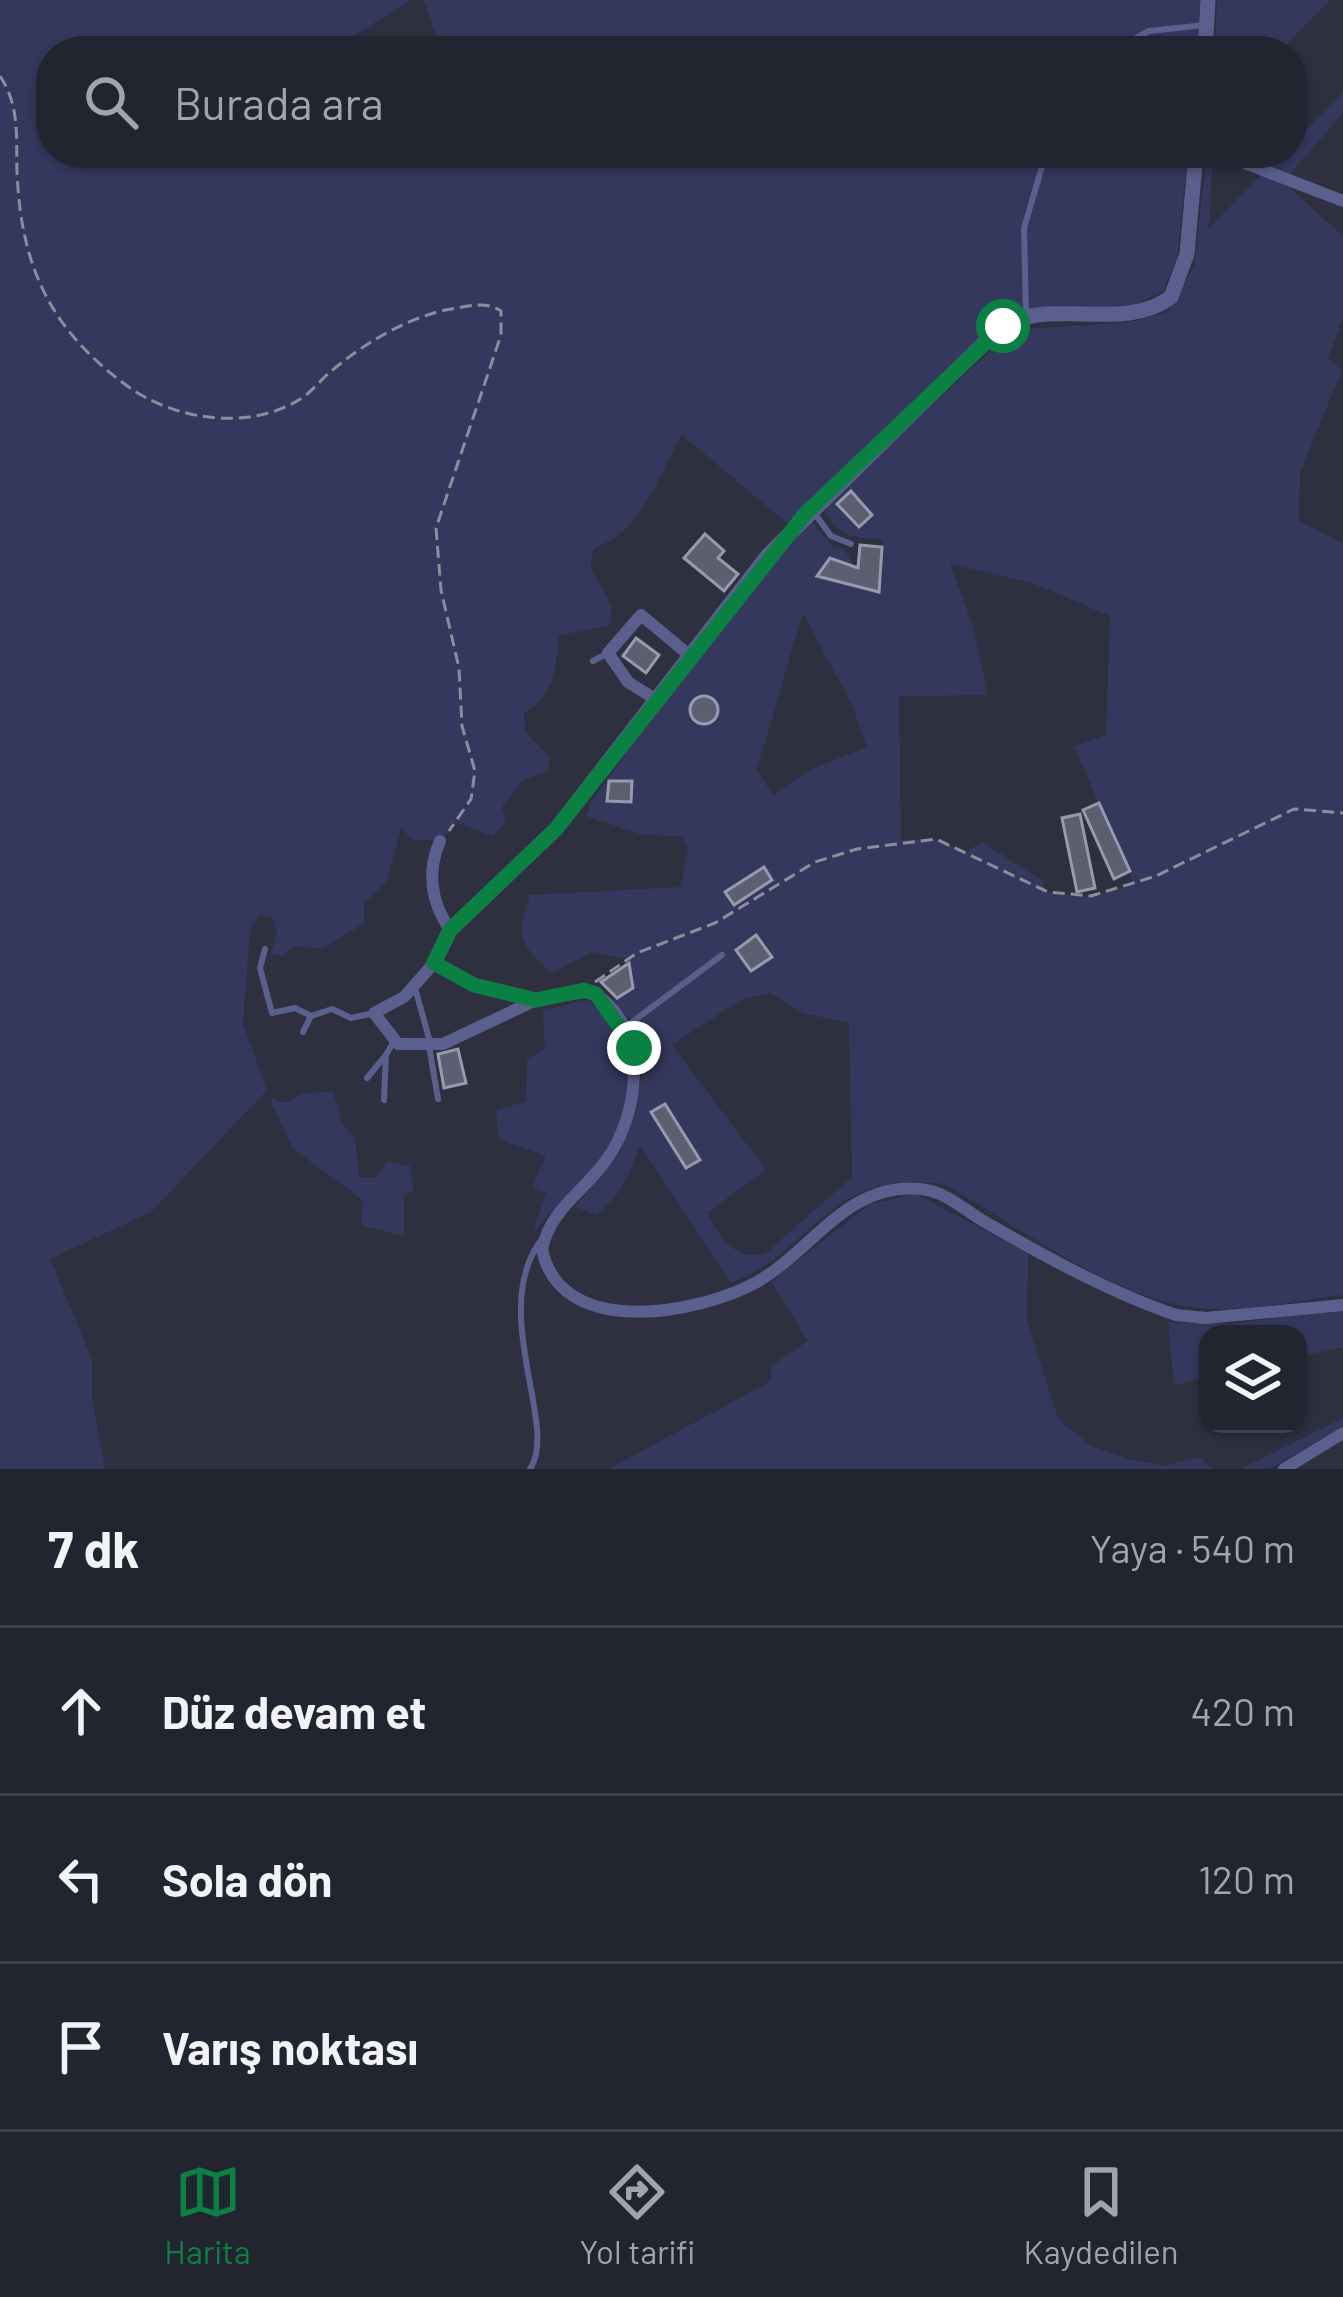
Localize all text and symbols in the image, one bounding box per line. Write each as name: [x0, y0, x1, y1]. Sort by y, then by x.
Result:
search box: [36, 36, 1307, 168]
icon: search: [78, 69, 144, 135]
text: Burada ara: [174, 75, 384, 129]
route start: [976, 299, 1030, 353]
route end: [607, 1021, 661, 1075]
map controls: [1199, 1325, 1307, 1433]
button: layers: [1199, 1325, 1307, 1433]
text: 7 dk: [48, 1517, 140, 1578]
text: Yaya · 540 m: [1090, 1524, 1295, 1571]
icon: ahead: [48, 1678, 114, 1744]
text: Düz devam et: [162, 1684, 426, 1738]
text: 420 m: [1191, 1687, 1295, 1734]
icon: left: [48, 1846, 114, 1912]
text: Sola dön: [162, 1852, 332, 1906]
text: 120 m: [1198, 1855, 1295, 1902]
icon: arrive: [48, 2014, 114, 2080]
text: Varış noktası: [162, 2020, 418, 2074]
tab: Harita: [164, 2159, 251, 2271]
tab: Yol tarifi: [579, 2159, 695, 2271]
tab: Kaydedilen: [1024, 2159, 1179, 2271]

